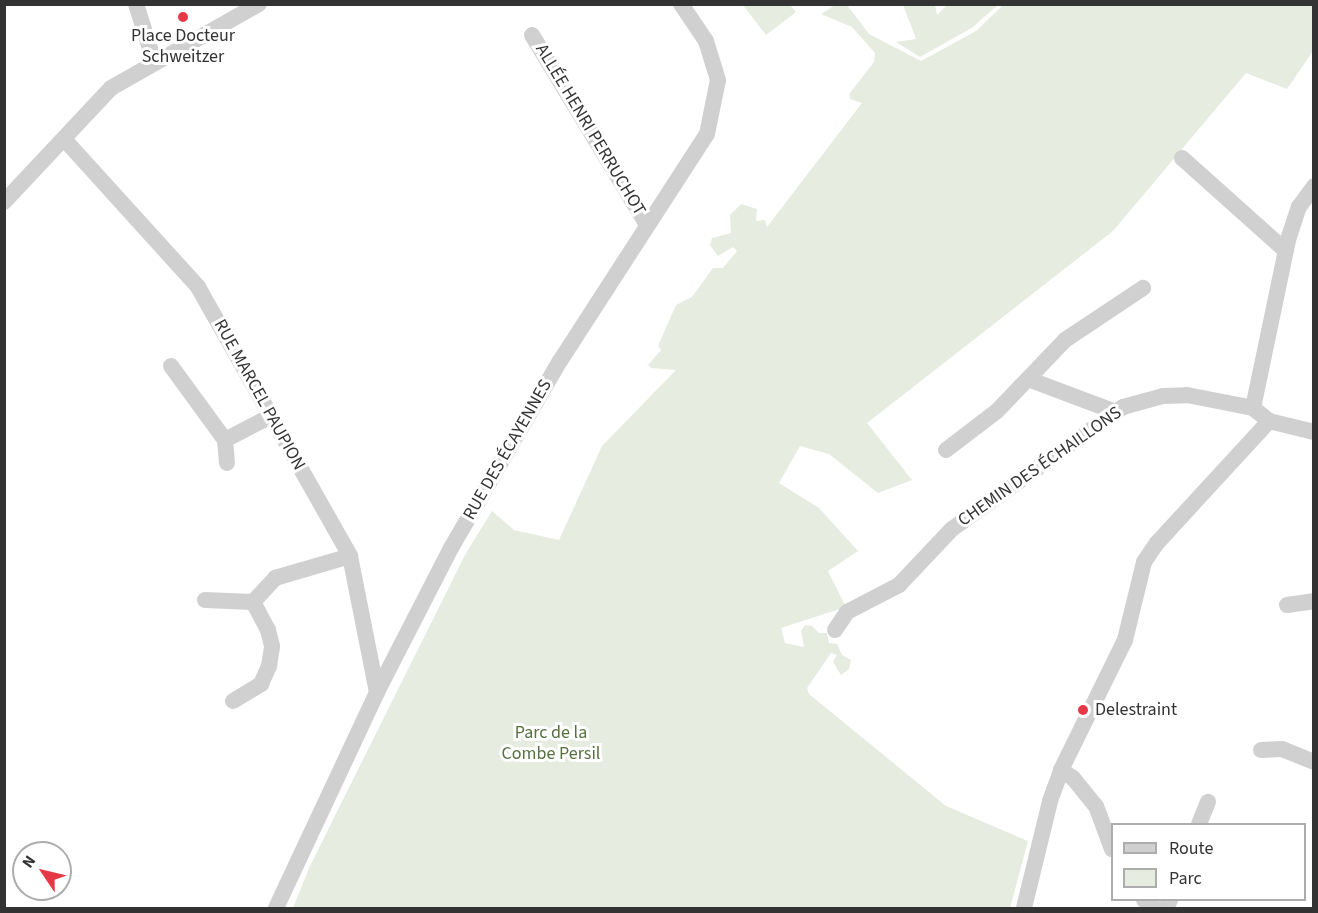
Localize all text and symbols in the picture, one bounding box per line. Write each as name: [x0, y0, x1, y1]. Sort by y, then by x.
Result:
marker: Place Docteur Schweitzer: [176, 10, 190, 24]
place label: Place Docteur Schweitzer: [131, 26, 235, 68]
street label: ALLÉE HENRI PERRUCHOT: [530, 40, 650, 220]
street label: RUE MARCEL PAUPION: [209, 316, 309, 474]
street label: RUE DES ÉCAYENNES: [459, 376, 557, 524]
street label: CHEMIN DES ÉCHAILLONS: [954, 402, 1126, 532]
place label: Delestraint: [1095, 699, 1177, 721]
marker: Delestraint: [1076, 703, 1090, 717]
park label: Parc de la Combe Persil: [502, 723, 600, 766]
legend: [1111, 823, 1306, 901]
text: Route: [1169, 836, 1213, 861]
north arrow: [12, 841, 72, 901]
text: N: [17, 851, 41, 872]
text: Parc: [1169, 866, 1202, 891]

